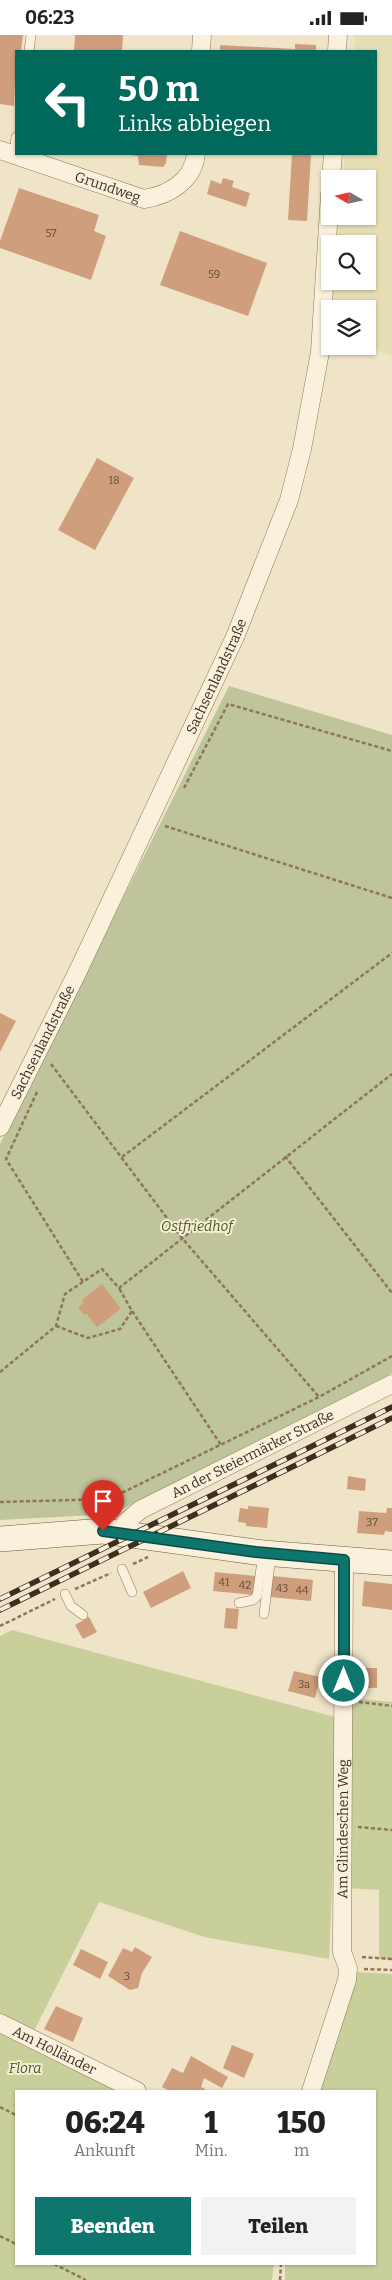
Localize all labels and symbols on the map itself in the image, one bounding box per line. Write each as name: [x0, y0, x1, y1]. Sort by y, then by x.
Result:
street label: Grundweg: [73, 168, 143, 206]
north arrow: [321, 170, 376, 225]
house number: 57: [45, 227, 57, 240]
house number: 59: [208, 268, 220, 281]
house number: 18: [108, 474, 120, 487]
street label: Sachsenlandstraße: [182, 616, 250, 737]
street label: Sachsenlandstraße: [7, 982, 78, 1102]
park label: Ostfriedhof: [161, 1218, 235, 1235]
street label: An der Steiermärker Straße: [168, 1406, 337, 1501]
pin: [82, 1480, 124, 1531]
house number: 37: [366, 1516, 378, 1529]
house number: 41: [219, 1576, 230, 1589]
house number: 42: [239, 1579, 251, 1592]
house number: 43: [276, 1582, 288, 1595]
house number: 44: [296, 1584, 309, 1597]
position arrow: [317, 1654, 369, 1706]
house number: 3a: [298, 1678, 310, 1691]
street label: Am Glindeschen Weg: [334, 1759, 351, 1899]
house number: 3: [124, 1970, 130, 1983]
street label: Am Holländer: [10, 2022, 99, 2078]
park label: Flora: [9, 2060, 41, 2077]

